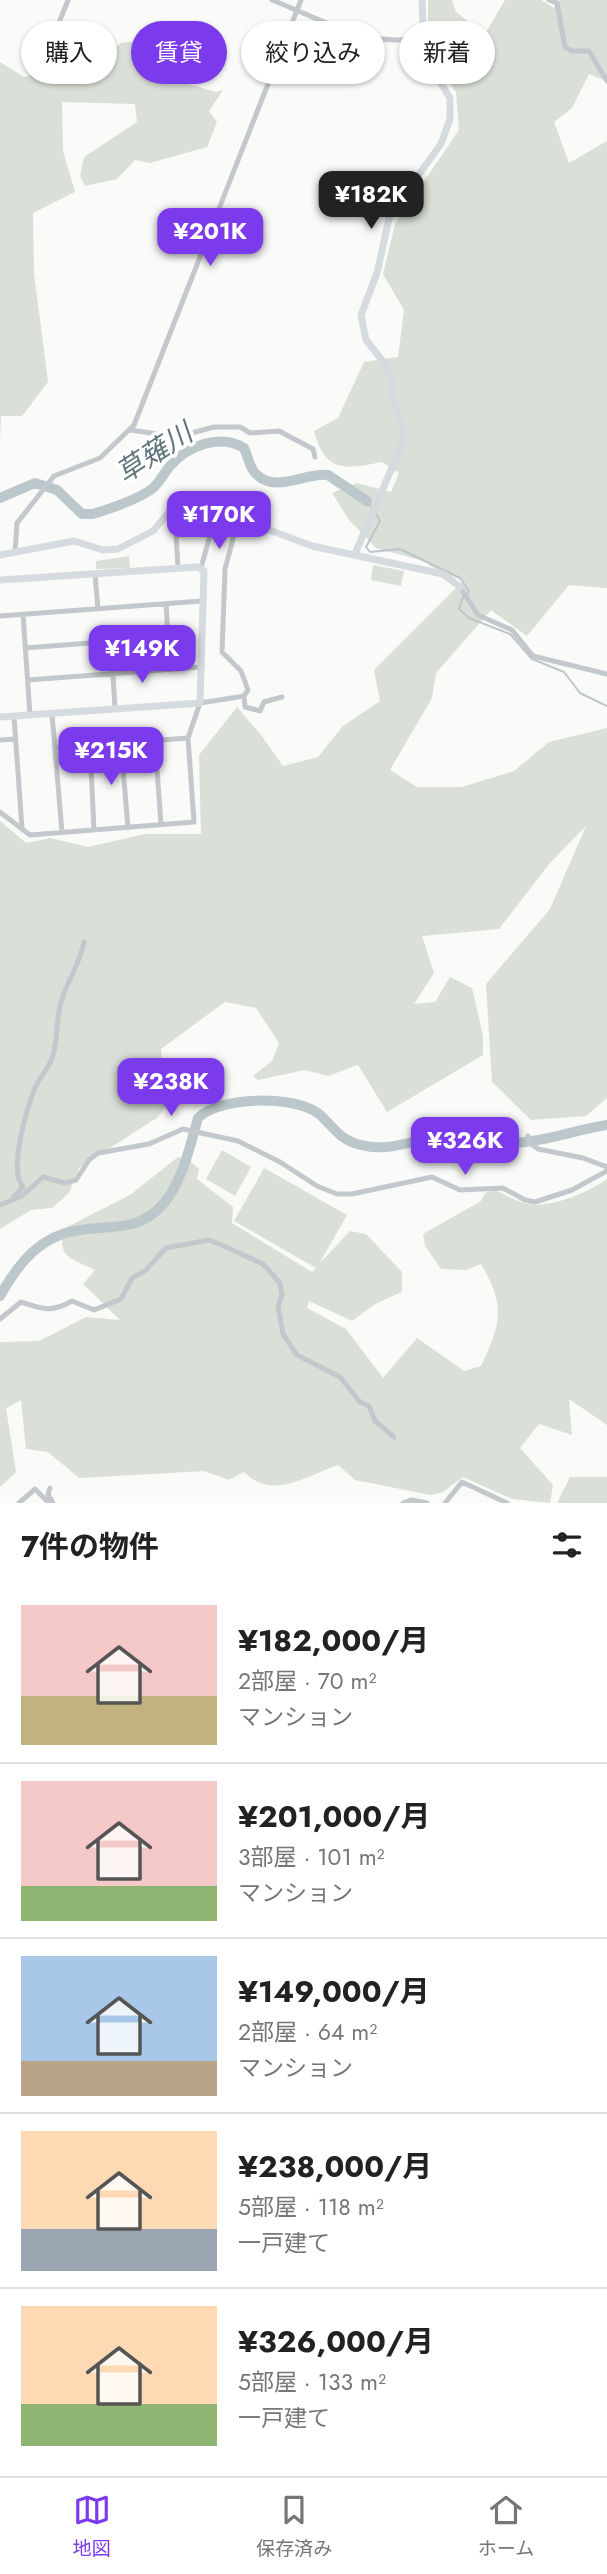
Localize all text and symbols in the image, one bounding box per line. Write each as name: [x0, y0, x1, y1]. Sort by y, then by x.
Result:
chip: 購入: [21, 21, 117, 84]
chip: 賃貸: [131, 21, 227, 84]
chip: 絞り込み: [241, 21, 385, 84]
chip: 新着: [399, 21, 495, 84]
pin: ¥182K: [322, 172, 420, 231]
text: ¥182K: [335, 177, 407, 211]
pin: ¥201K: [161, 208, 259, 268]
text: ¥201K: [173, 214, 247, 248]
water label: 草薙川: [108, 411, 203, 493]
pin: ¥170K: [170, 491, 268, 551]
text: ¥170K: [183, 497, 255, 531]
pin: ¥149K: [93, 626, 191, 685]
text: ¥149K: [105, 631, 179, 665]
pin: ¥215K: [62, 728, 160, 787]
text: ¥215K: [74, 733, 148, 767]
pin: ¥238K: [122, 1058, 220, 1118]
text: ¥238K: [133, 1064, 209, 1098]
pin: ¥326K: [416, 1118, 514, 1177]
text: ¥326K: [427, 1123, 503, 1157]
text: 7件の物件: [21, 1525, 159, 1568]
icon: filters: [548, 1526, 586, 1564]
text: ¥182,000/月: [238, 1619, 429, 1662]
icon: home: [77, 1633, 161, 1717]
text: 2部屋 · 70 m²: [238, 1664, 376, 1698]
text: マンション: [238, 1700, 353, 1734]
text: ¥201,000/月: [238, 1795, 430, 1838]
icon: home: [77, 1809, 161, 1893]
text: 3部屋 · 101 m²: [238, 1840, 385, 1874]
text: マンション: [238, 1876, 353, 1910]
text: ¥149,000/月: [238, 1970, 430, 2013]
icon: home: [77, 1984, 161, 2068]
text: 2部屋 · 64 m²: [238, 2015, 377, 2049]
text: マンション: [238, 2051, 353, 2085]
text: ¥238,000/月: [238, 2145, 432, 2188]
icon: home: [77, 2159, 161, 2243]
text: 5部屋 · 118 m²: [238, 2190, 384, 2224]
text: 一戸建て: [238, 2226, 330, 2260]
text: ¥326,000/月: [238, 2320, 434, 2363]
icon: home: [77, 2334, 161, 2418]
text: 5部屋 · 133 m²: [238, 2365, 386, 2399]
text: 一戸建て: [238, 2401, 330, 2435]
tab: 地図: [73, 2491, 111, 2562]
tab: 保存済み: [256, 2491, 332, 2562]
tab: ホーム: [478, 2491, 534, 2562]

